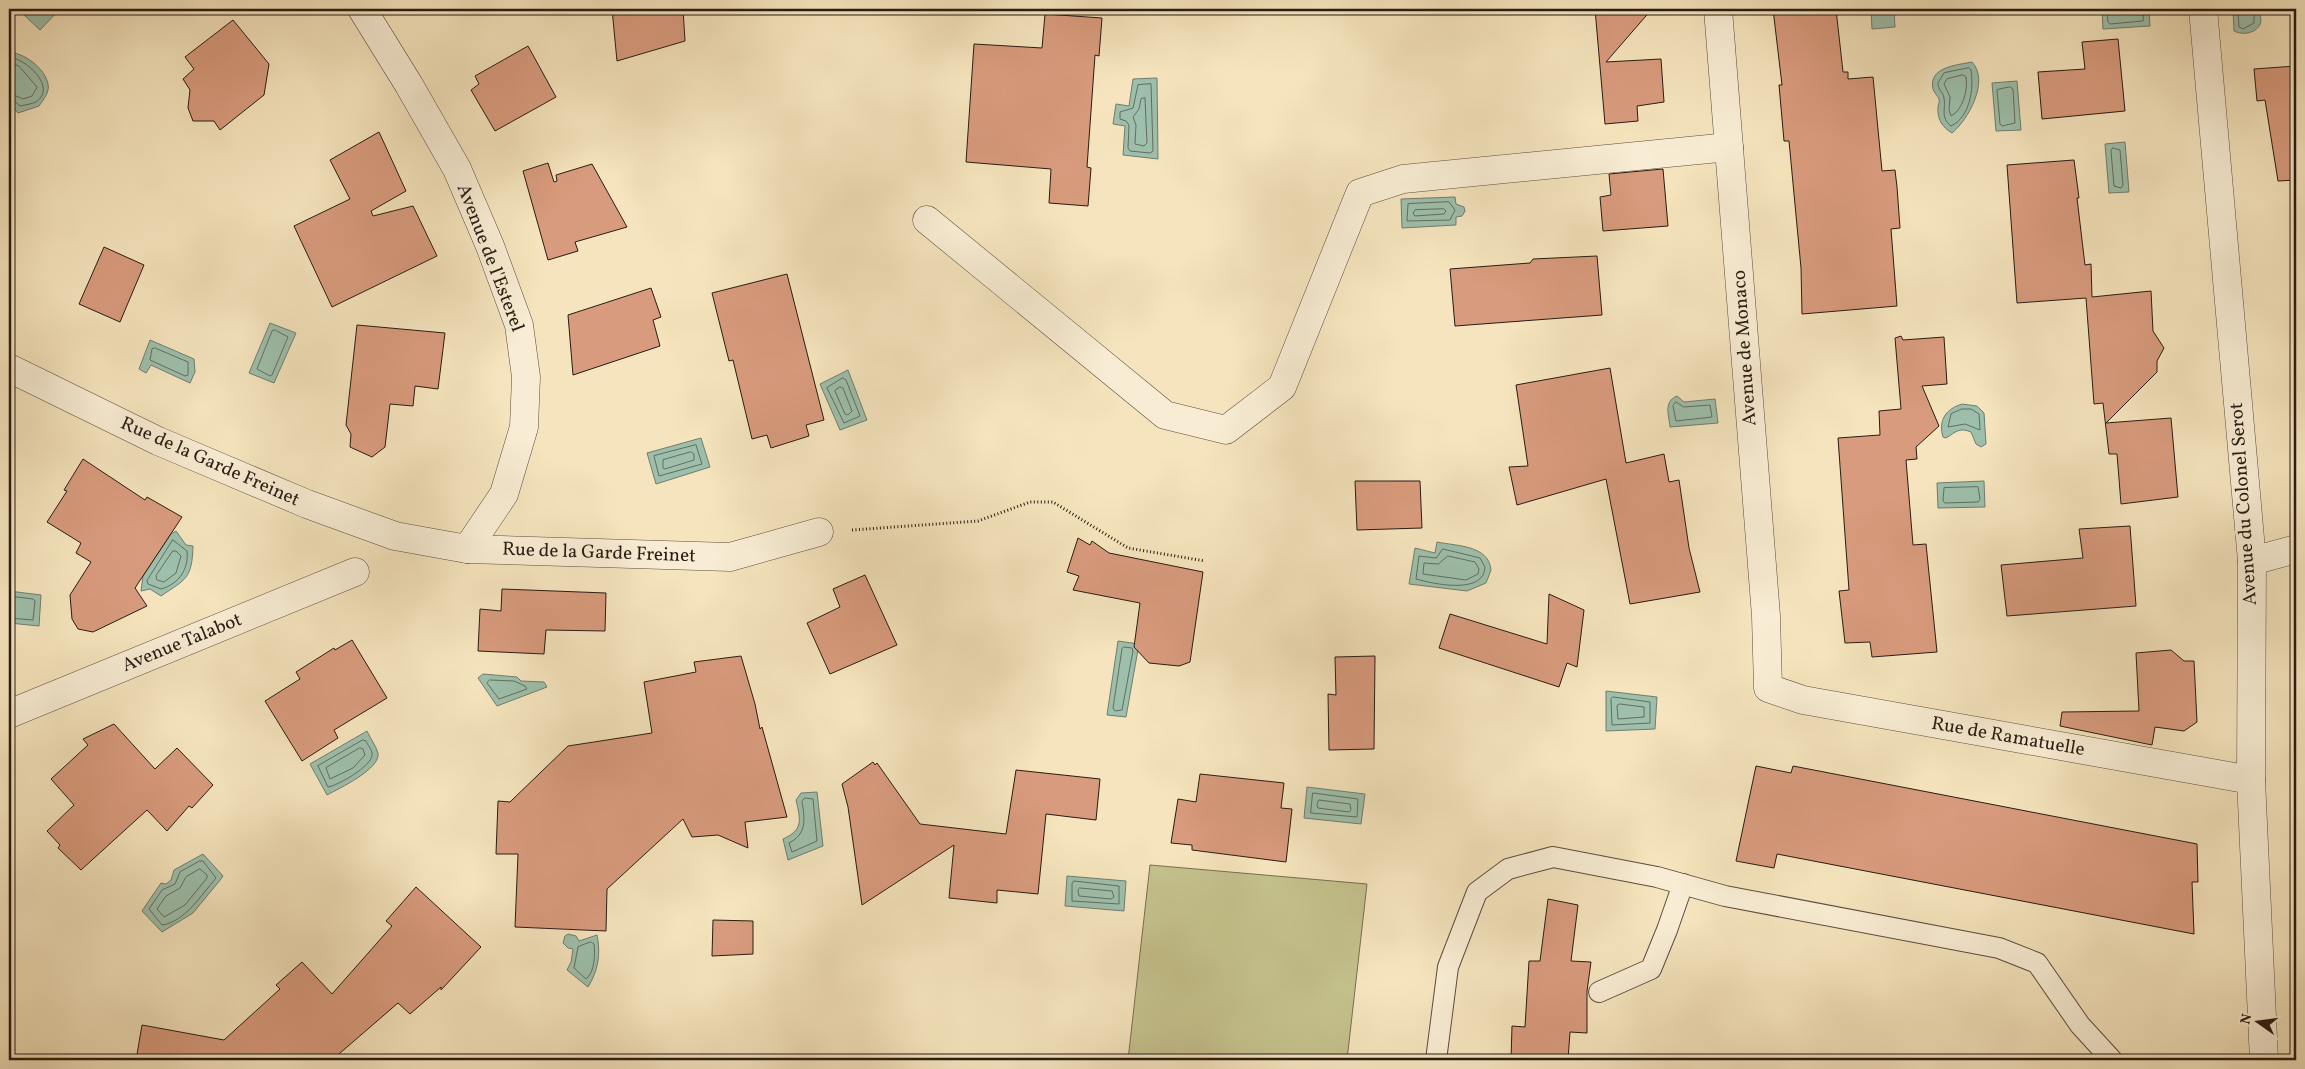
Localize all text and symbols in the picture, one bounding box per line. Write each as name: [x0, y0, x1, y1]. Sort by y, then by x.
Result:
street label: Avenue de l'Esterel: [450, 180, 530, 336]
street label: Avenue de Monaco: [1727, 269, 1763, 427]
street label: Avenue du Colonel Serot: [2224, 401, 2264, 606]
street label: Rue de la Garde Freinet: [116, 411, 304, 513]
street label: Rue de la Garde Freinet: [502, 537, 697, 569]
street label: Avenue Talabot: [118, 607, 246, 679]
street label: Rue de Ramatuelle: [1929, 711, 2087, 763]
north arrow: [2232, 996, 2282, 1046]
text: N: [2236, 1012, 2257, 1026]

